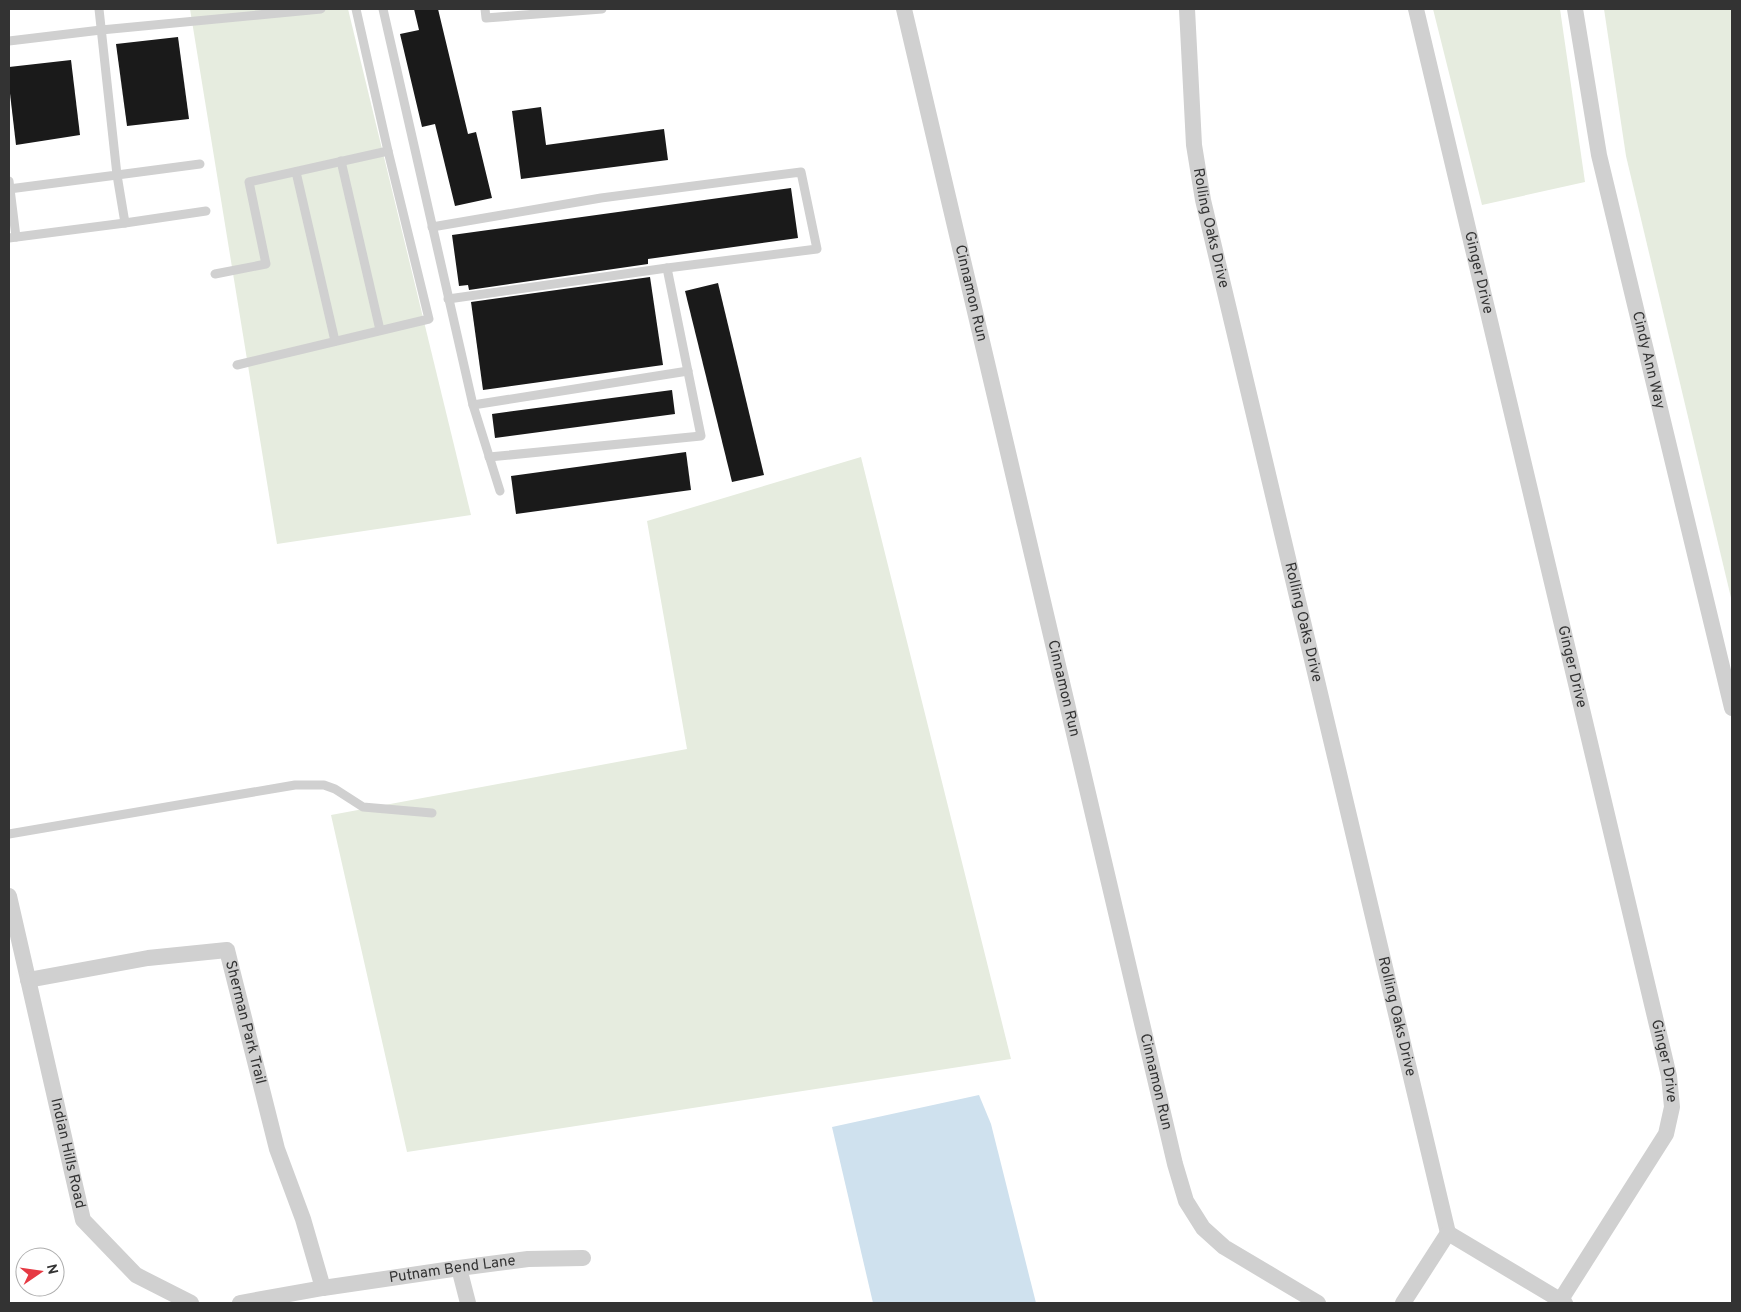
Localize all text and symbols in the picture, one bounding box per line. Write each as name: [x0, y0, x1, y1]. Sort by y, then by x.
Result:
street label: Rolling Oaks Drive: [1188, 167, 1233, 290]
street label: Ginger Drive: [1460, 229, 1497, 316]
street label: Cinnamon Run: [950, 243, 991, 344]
street label: Cindy Ann Way: [1627, 309, 1669, 411]
street label: Rolling Oaks Drive: [1280, 560, 1327, 684]
street label: Ginger Drive: [1553, 624, 1591, 710]
street label: Cinnamon Run: [1043, 638, 1084, 739]
street label: Rolling Oaks Drive: [1373, 955, 1420, 1078]
street label: Sherman Park Trail: [220, 958, 270, 1086]
street label: Ginger Drive: [1646, 1018, 1681, 1103]
street label: Cinnamon Run: [1135, 1032, 1176, 1132]
street label: Indian Hills Road: [46, 1096, 90, 1210]
north arrow: [15, 1247, 65, 1297]
street label: Putnam Bend Lane: [388, 1251, 517, 1288]
text: N: [42, 1263, 61, 1276]

